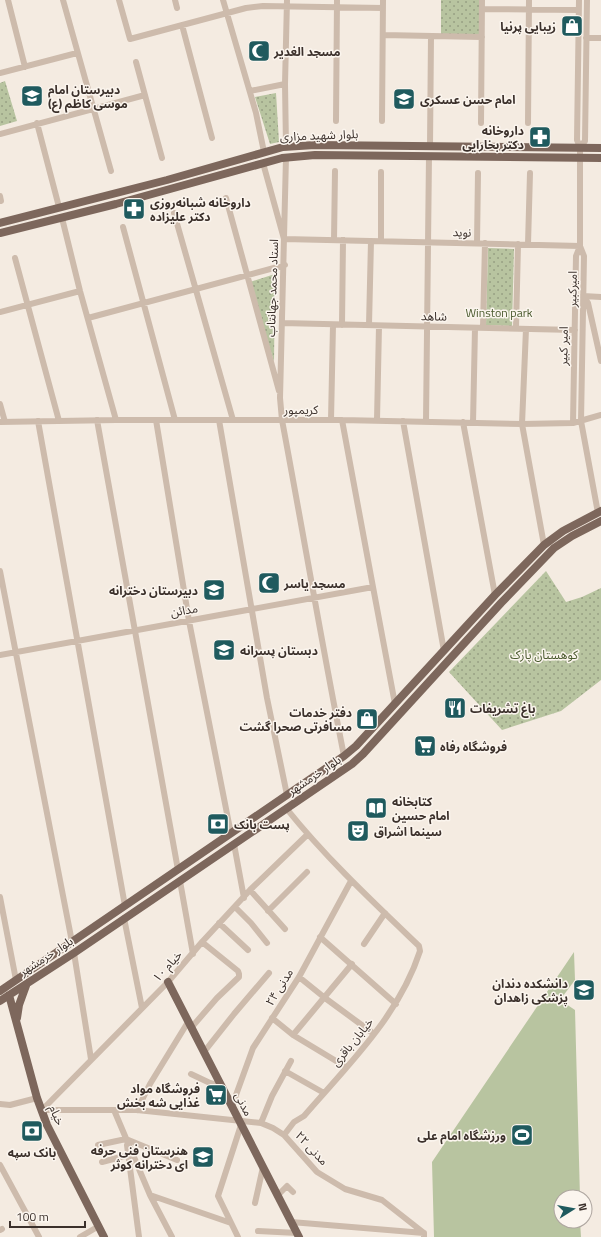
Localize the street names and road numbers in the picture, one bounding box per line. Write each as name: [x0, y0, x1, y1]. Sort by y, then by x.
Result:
street label: بلوار شهید مزاری: [279, 124, 359, 146]
street label: نوید: [452, 222, 472, 242]
street label: استاد محمد جهانتاب: [261, 238, 283, 337]
street label: امیرکبیر: [562, 271, 582, 308]
street label: شاهد: [421, 306, 447, 326]
street label: امیر کبیر: [553, 326, 573, 367]
street label: کریمپور: [283, 400, 319, 419]
street label: مدائن: [169, 598, 199, 622]
street label: بلوار خرمشهر: [283, 750, 345, 801]
street label: بلوار خرمشهر: [14, 931, 77, 981]
street label: خیام ۱۰: [147, 946, 187, 986]
street label: مدنی ۲۴: [260, 965, 298, 1009]
street label: خیابان باقری: [326, 1013, 378, 1071]
street label: مدنی: [230, 1089, 258, 1119]
street label: خیام: [44, 1102, 70, 1128]
street label: مدنی ۲۲: [291, 1126, 333, 1170]

